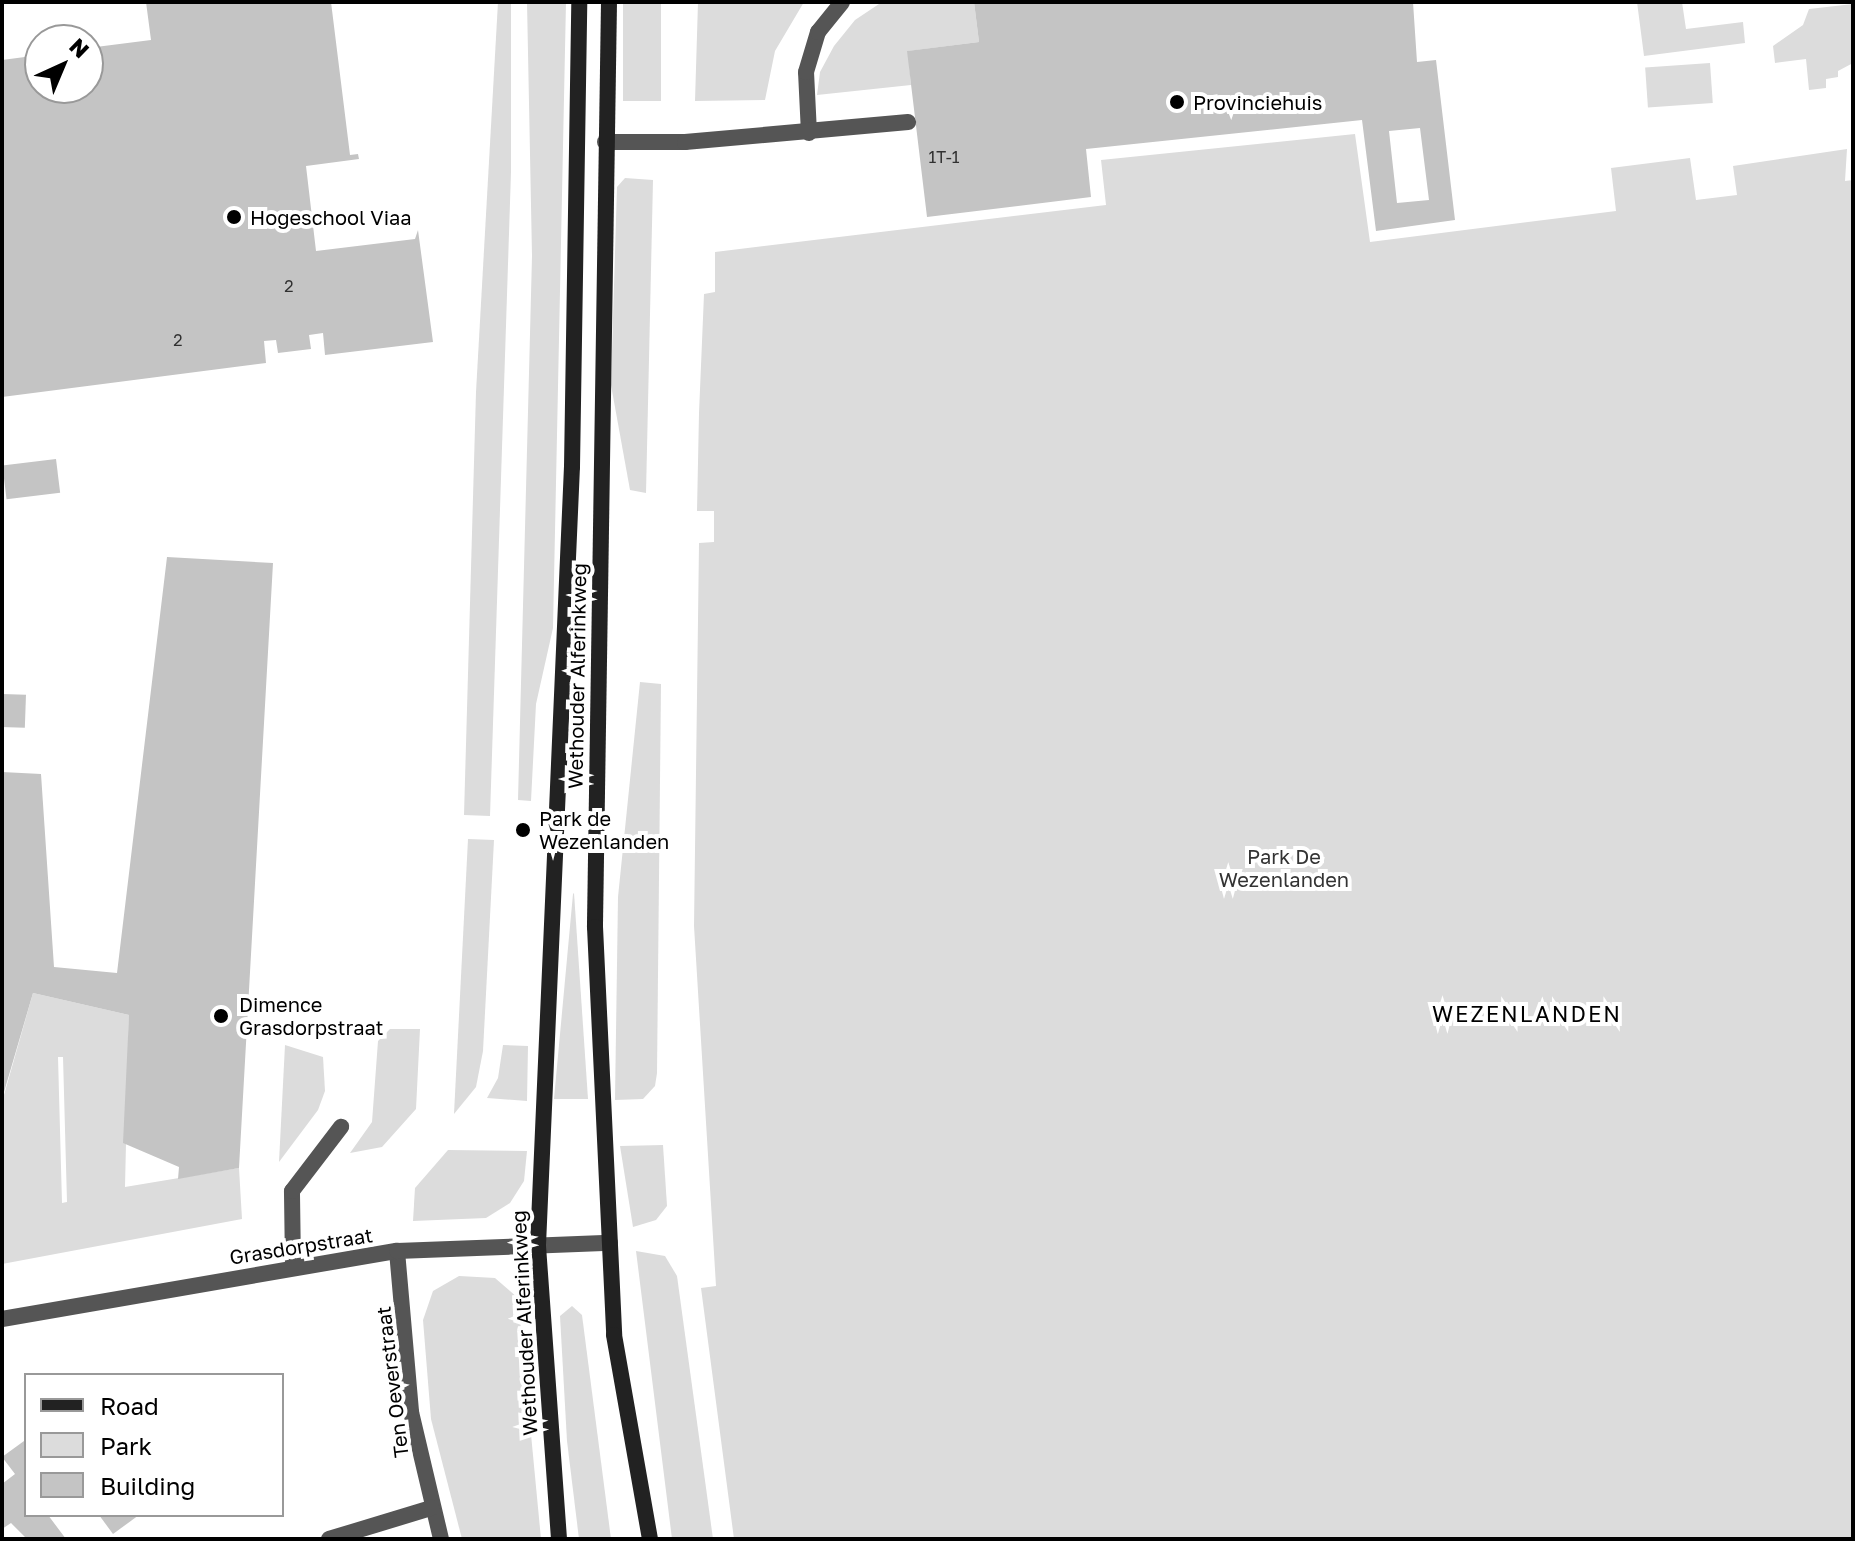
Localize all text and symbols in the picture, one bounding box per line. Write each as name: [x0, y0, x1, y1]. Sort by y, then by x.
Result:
north arrow: [24, 24, 104, 104]
text: N: [64, 32, 95, 63]
place label: Provinciehuis: [1193, 90, 1322, 114]
marker: Provinciehuis: [1168, 93, 1186, 111]
house number: 1T-1: [928, 147, 960, 167]
place label: Hogeschool Viaa: [250, 205, 412, 229]
marker: Hogeschool Viaa: [225, 208, 243, 226]
house number: 2: [284, 276, 294, 296]
house number: 2: [173, 330, 183, 350]
street label: Wethouder Alferinkweg: [563, 563, 591, 789]
place label: Park de Wezenlanden: [539, 806, 669, 853]
marker: Park de Wezenlanden: [514, 821, 532, 839]
park label: Park De Wezenlanden: [1219, 844, 1349, 891]
place label: Dimence Grasdorpstraat: [239, 992, 384, 1039]
district label: WEZENLANDEN: [1432, 1001, 1622, 1027]
marker: Dimence Grasdorpstraat: [210, 1005, 232, 1027]
street label: Wethouder Alferinkweg: [506, 1210, 542, 1436]
street label: Grasdorpstraat: [228, 1223, 374, 1269]
street label: Ten Oeverstraat: [371, 1305, 413, 1459]
legend: [24, 1373, 284, 1517]
text: Road: [100, 1391, 159, 1420]
text: Park: [100, 1431, 152, 1460]
text: Building: [100, 1471, 195, 1500]

